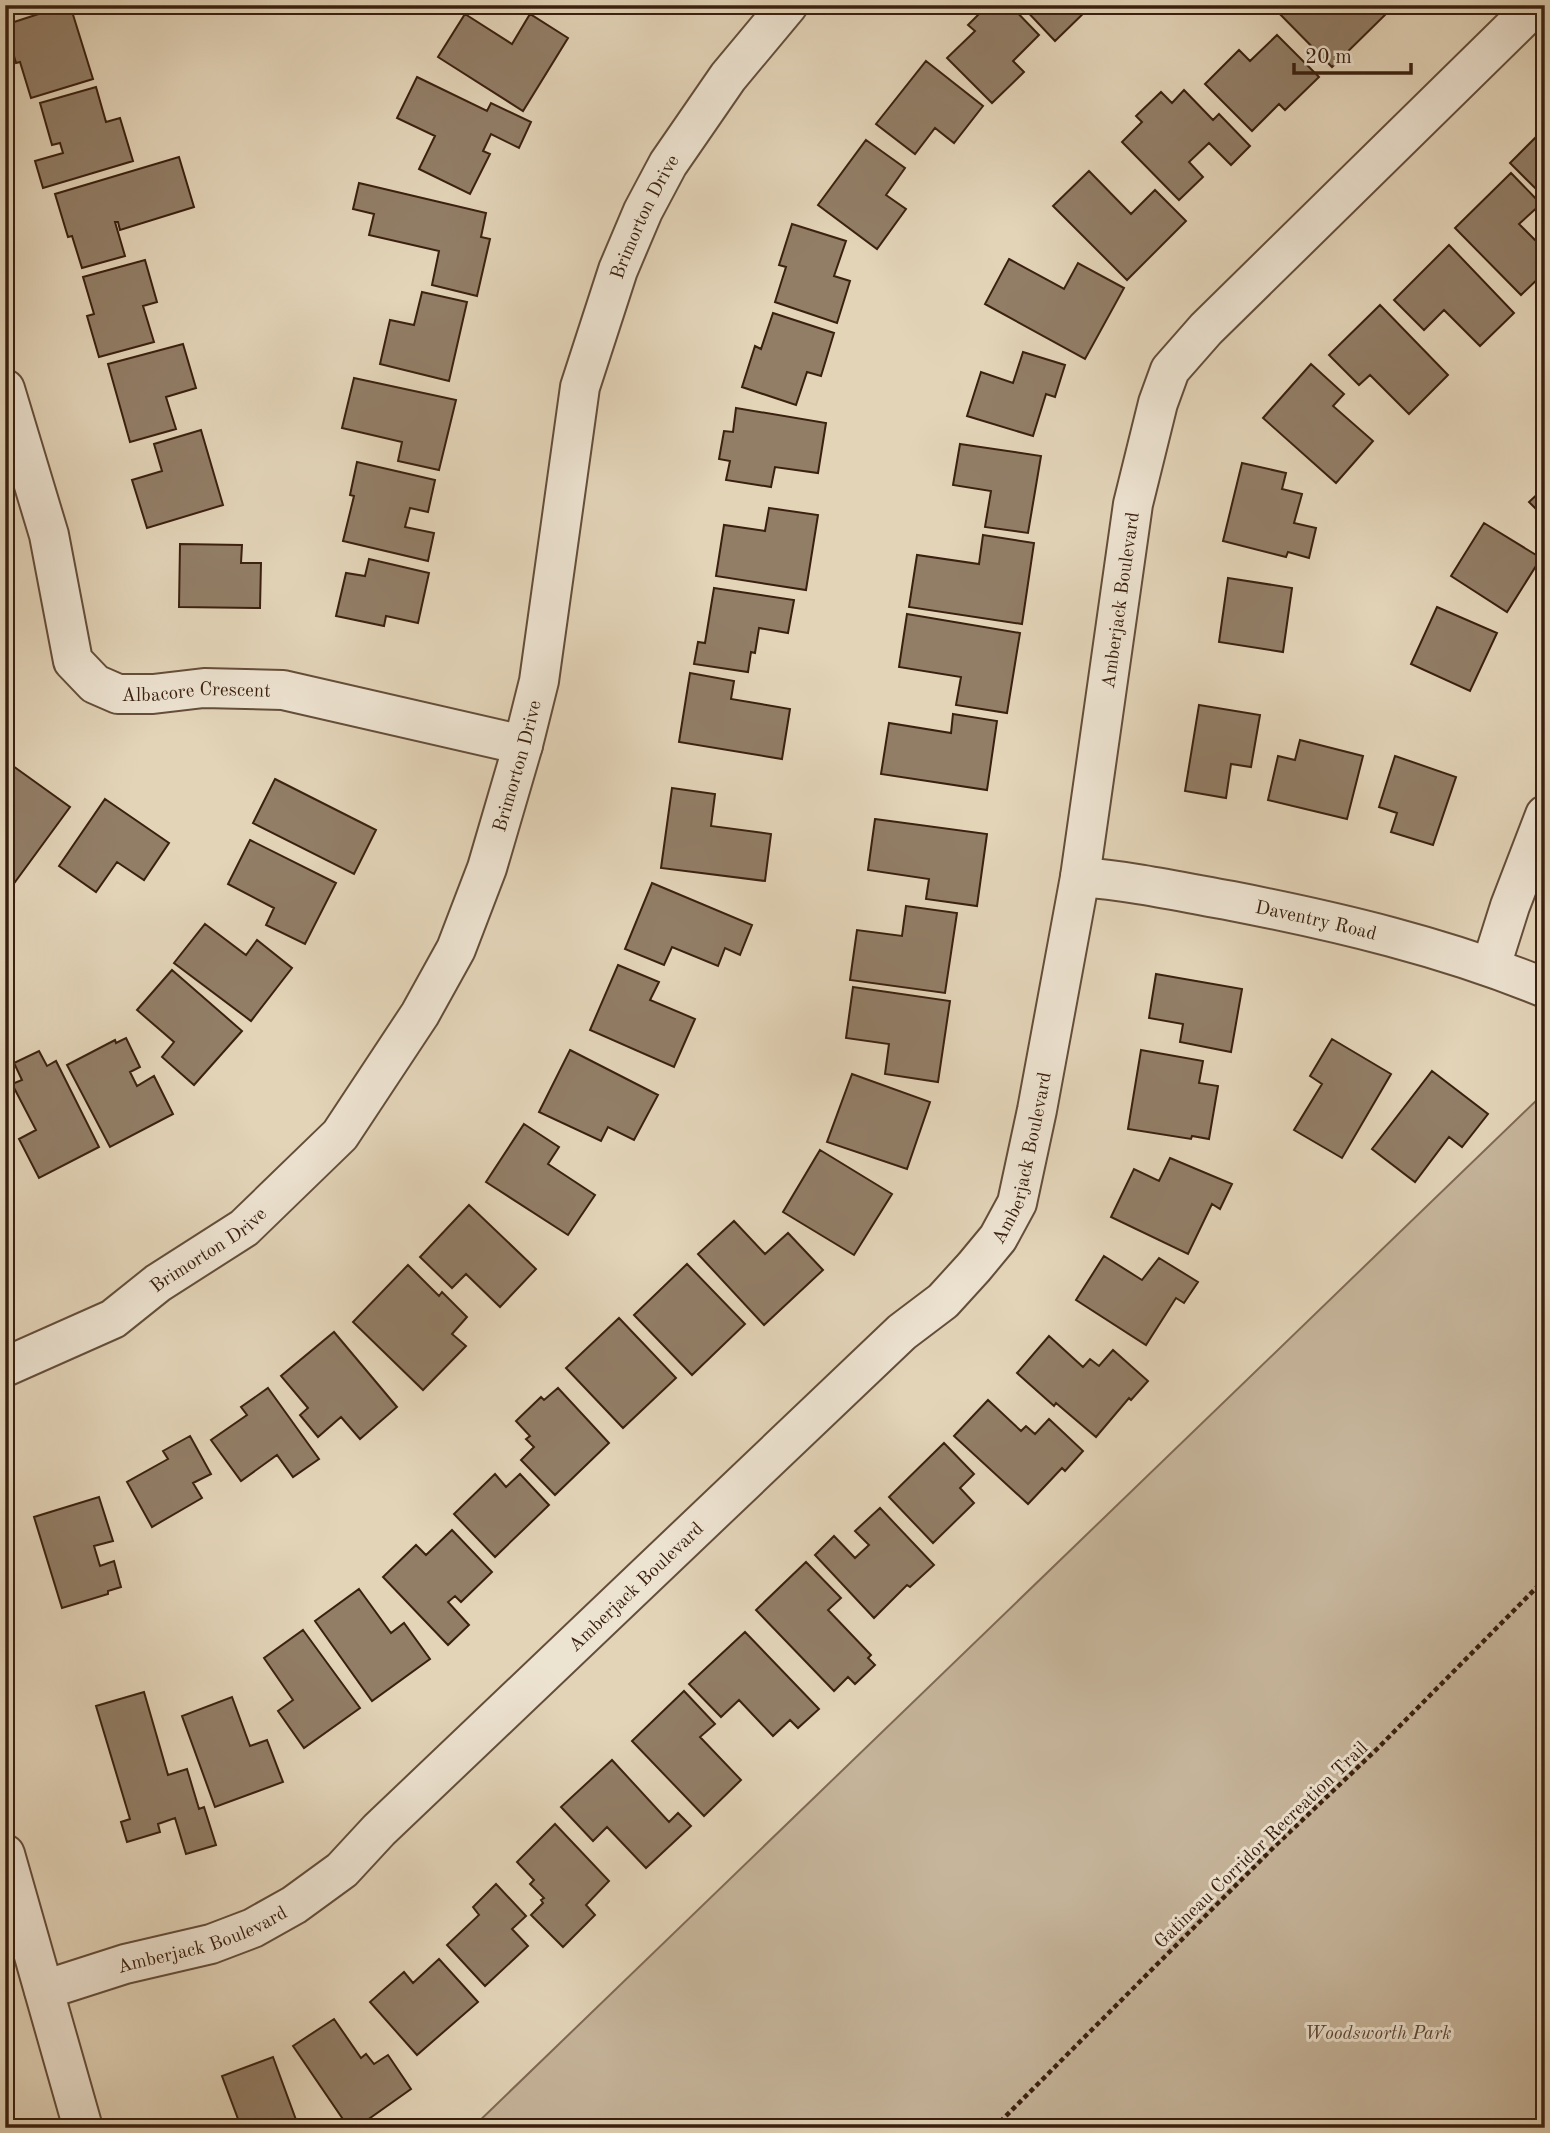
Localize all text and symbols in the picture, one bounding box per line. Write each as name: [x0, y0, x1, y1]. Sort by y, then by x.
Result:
scale bar: [1294, 32, 1412, 76]
text: 20 m: [1305, 47, 1352, 68]
street label: Brimorton Drive: [609, 152, 684, 282]
street label: Amberjack Boulevard: [1100, 511, 1144, 690]
street label: Albacore Crescent: [121, 681, 271, 706]
street label: Brimorton Drive: [491, 699, 546, 834]
street label: Daventry Road: [1253, 899, 1378, 945]
street label: Amberjack Boulevard: [990, 1071, 1056, 1248]
street label: Brimorton Drive: [148, 1205, 271, 1297]
street label: Amberjack Boulevard: [566, 1520, 708, 1656]
street label: Gatineau Corridor Recreation Trail: [1151, 1739, 1372, 1953]
street label: Amberjack Boulevard: [115, 1904, 291, 1978]
park label: Woodsworth Park: [1304, 2025, 1452, 2044]

